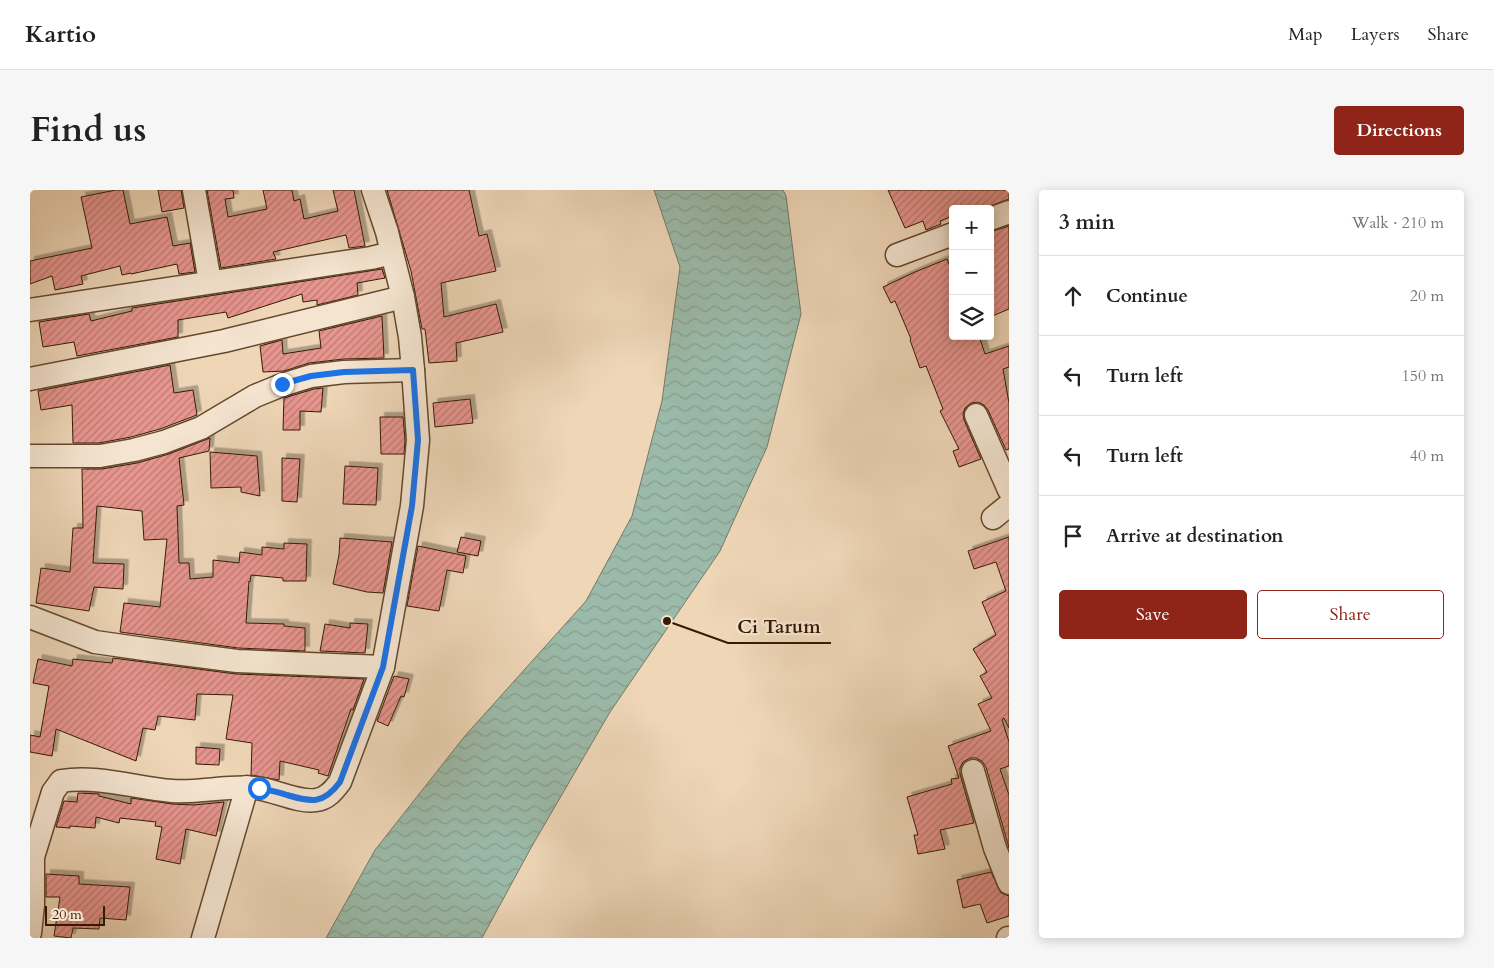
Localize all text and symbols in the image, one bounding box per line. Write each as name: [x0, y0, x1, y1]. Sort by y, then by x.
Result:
text: Kartio: [25, 18, 96, 51]
text: Map: [1288, 22, 1323, 47]
text: Layers: [1351, 22, 1400, 47]
text: Share: [1428, 22, 1469, 47]
text: Find us: [30, 106, 146, 154]
button: Directions: [1334, 106, 1464, 155]
map controls: [949, 205, 994, 340]
button: +: [949, 205, 994, 250]
text: 3 min: [1059, 208, 1115, 237]
text: Walk · 210 m: [1352, 212, 1444, 234]
button: −: [949, 250, 994, 295]
icon: ahead: [1059, 282, 1087, 310]
text: Continue: [1106, 283, 1188, 309]
text: 20 m: [1410, 285, 1444, 307]
button: layers: [949, 295, 994, 340]
icon: left: [1059, 362, 1087, 390]
text: Turn left: [1106, 363, 1183, 389]
text: 150 m: [1402, 365, 1444, 387]
route end: [271, 373, 294, 396]
icon: left: [1059, 442, 1087, 470]
text: Turn left: [1106, 443, 1183, 469]
text: 40 m: [1410, 445, 1444, 467]
icon: arrive: [1059, 522, 1087, 550]
text: Arrive at destination: [1106, 523, 1283, 549]
button: Save: [1059, 590, 1247, 639]
button: Share: [1257, 590, 1444, 639]
callout: Ci Tarum: [728, 609, 831, 643]
text: Ci Tarum: [737, 614, 821, 640]
route start: [248, 777, 271, 800]
scale bar: [45, 903, 105, 926]
text: 20 m: [52, 905, 82, 924]

